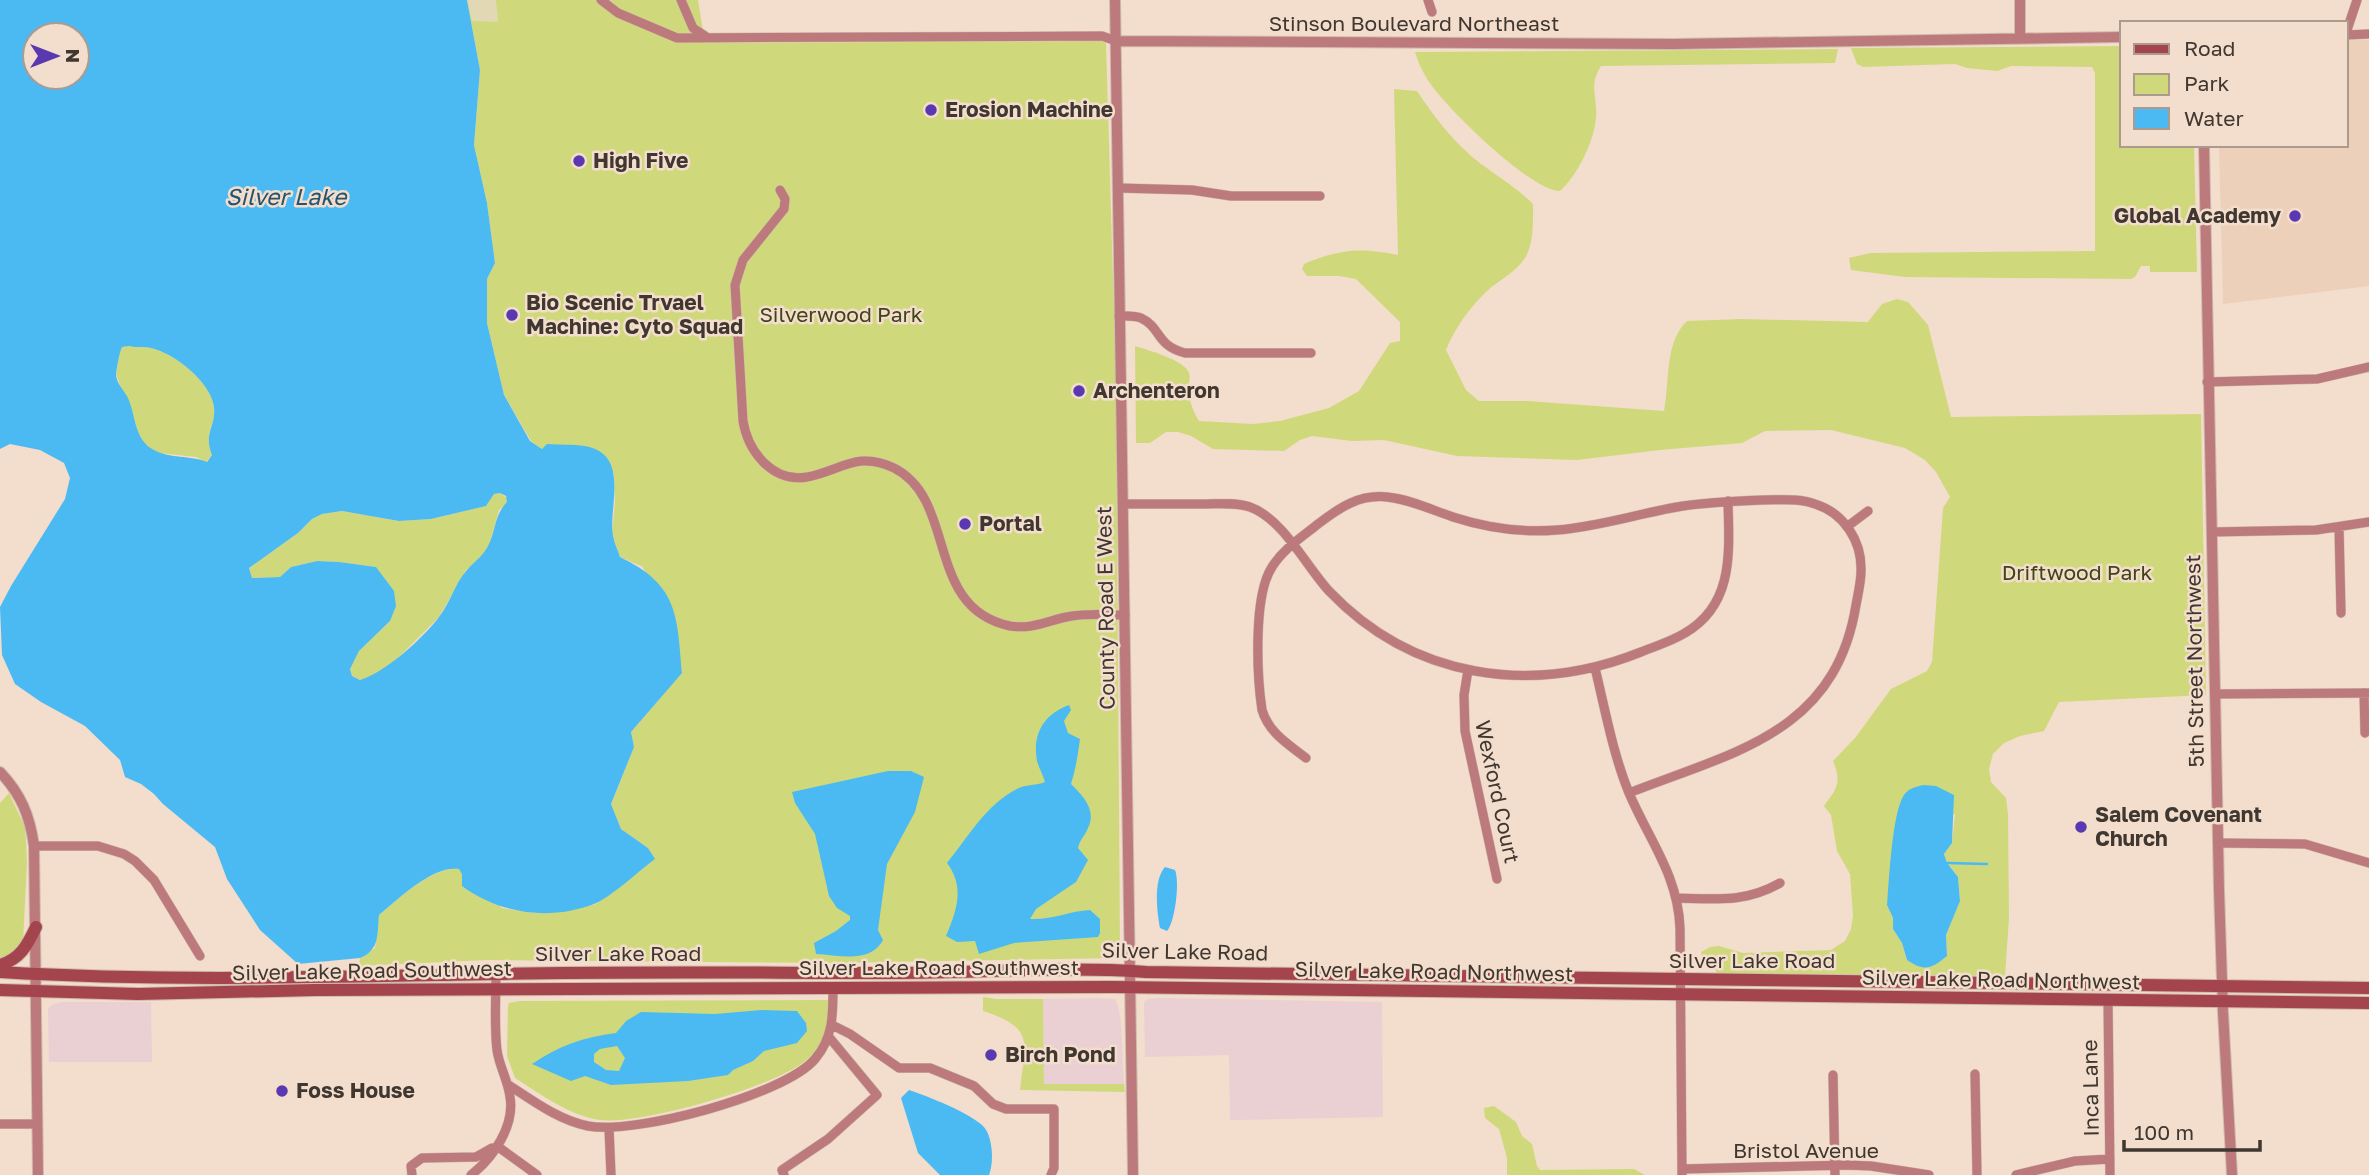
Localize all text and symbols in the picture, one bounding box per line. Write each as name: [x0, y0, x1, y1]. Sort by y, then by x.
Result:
street label: Stinson Boulevard Northeast: [1269, 10, 1559, 36]
north arrow: [21, 21, 91, 91]
legend: [2120, 21, 2348, 147]
text: Road: [2184, 35, 2235, 61]
text: N: [62, 49, 85, 63]
text: Park: [2184, 70, 2230, 96]
place label: Erosion Machine: [945, 96, 1113, 122]
marker: Erosion Machine: [923, 102, 939, 118]
text: Water: [2184, 105, 2244, 131]
place label: High Five: [593, 147, 688, 173]
marker: High Five: [571, 153, 587, 169]
water label: Silver Lake: [226, 182, 348, 210]
place label: Global Academy: [2114, 202, 2281, 228]
marker: Global Academy: [2287, 208, 2303, 224]
place label: Bio Scenic Trvael Machine: Cyto Squad: [526, 289, 743, 339]
park label: Silverwood Park: [759, 301, 923, 327]
marker: Bio Scenic Trvael Machine: Cyto Squad: [504, 307, 520, 323]
place label: Archenteron: [1093, 377, 1220, 403]
marker: Archenteron: [1071, 383, 1087, 399]
street label: County Road E West: [1090, 506, 1120, 710]
place label: Portal: [979, 510, 1042, 536]
marker: Portal: [957, 516, 973, 532]
street label: 5th Street Northwest: [2179, 554, 2209, 768]
park label: Driftwood Park: [2002, 559, 2152, 585]
street label: Wexford Court: [1470, 718, 1526, 866]
place label: Salem Covenant Church: [2095, 801, 2262, 851]
marker: Salem Covenant Church: [2073, 819, 2089, 835]
street label: Silver Lake Road: [1101, 937, 1269, 965]
street label: Silver Lake Road: [535, 940, 701, 966]
street label: Silver Lake Road: [1669, 947, 1835, 973]
street label: Silver Lake Road Southwest: [799, 954, 1079, 980]
street label: Silver Lake Road Southwest: [232, 955, 512, 985]
street label: Silver Lake Road Northwest: [1294, 956, 1574, 986]
street label: Silver Lake Road Northwest: [1861, 964, 2141, 994]
street label: Inca Lane: [2076, 1039, 2104, 1137]
place label: Birch Pond: [1005, 1041, 1116, 1067]
marker: Birch Pond: [983, 1047, 999, 1063]
place label: Foss House: [296, 1077, 415, 1103]
marker: Foss House: [274, 1083, 290, 1099]
scale bar: [2124, 1108, 2260, 1152]
text: 100 m: [2134, 1119, 2194, 1145]
street label: Bristol Avenue: [1733, 1137, 1879, 1163]

